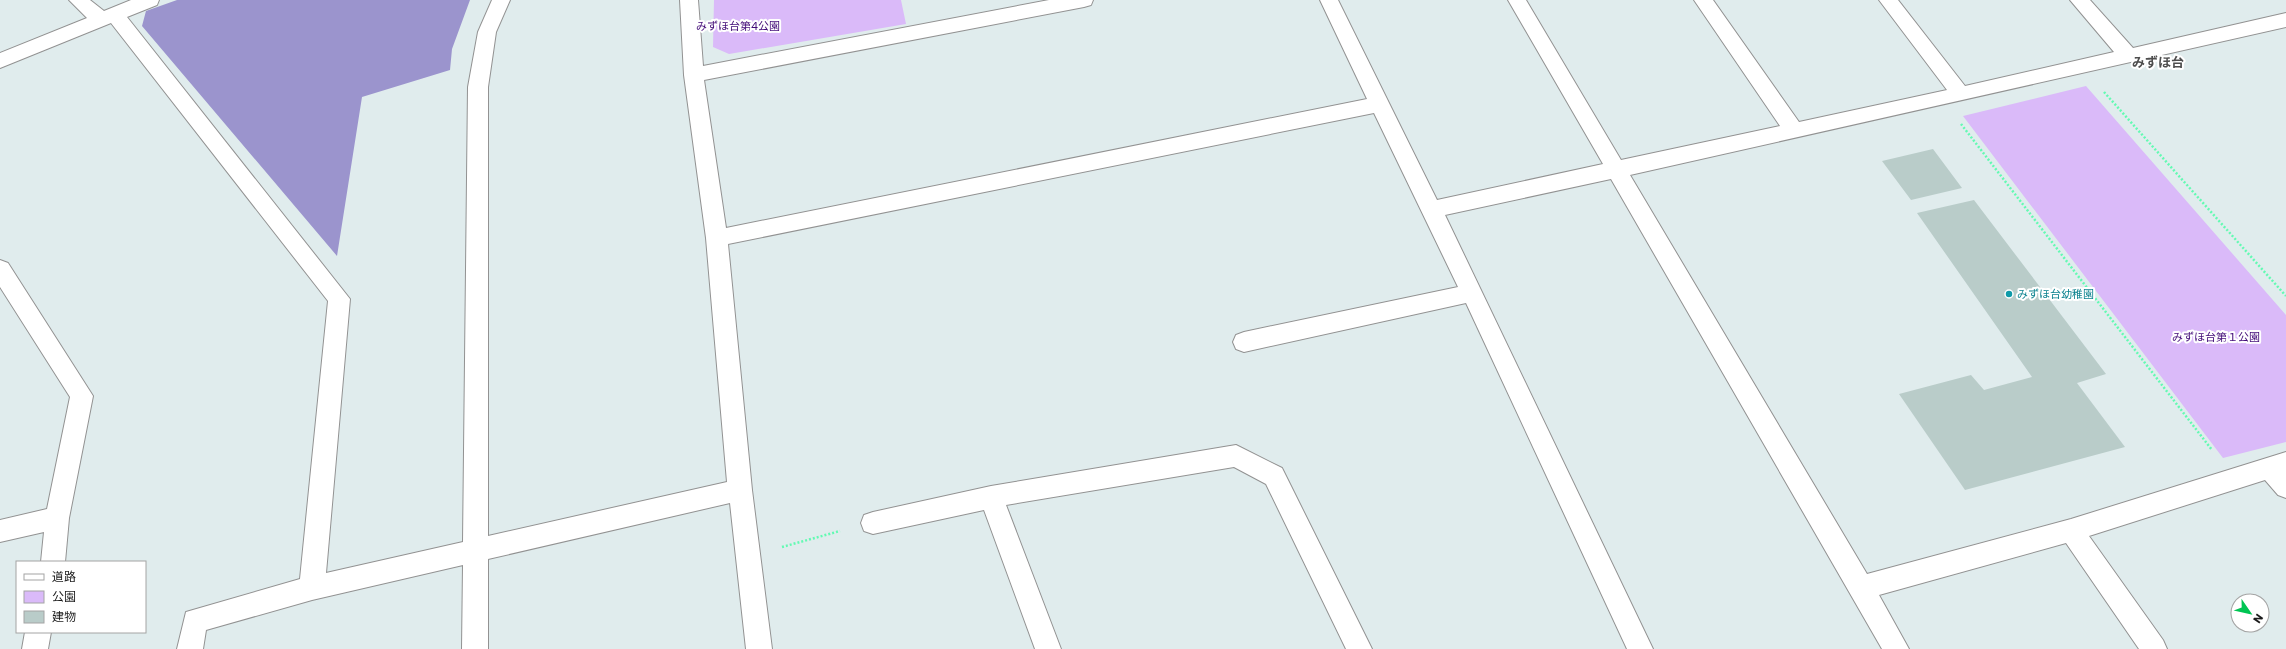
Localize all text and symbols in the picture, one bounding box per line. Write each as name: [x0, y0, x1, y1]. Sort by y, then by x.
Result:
park label: みずほ台第4公園: [696, 18, 780, 34]
district label: みずほ台: [2132, 53, 2184, 72]
place label: みずほ台幼稚園: [2017, 286, 2094, 302]
marker: みずほ台幼稚園: [2004, 289, 2014, 299]
park label: みずほ台第１公園: [2172, 329, 2260, 345]
legend: [16, 561, 146, 633]
text: 道路: [52, 568, 76, 585]
text: 公園: [52, 588, 76, 605]
north arrow: [2230, 593, 2270, 633]
text: 建物: [52, 608, 76, 625]
text: N: [2249, 611, 2267, 626]

